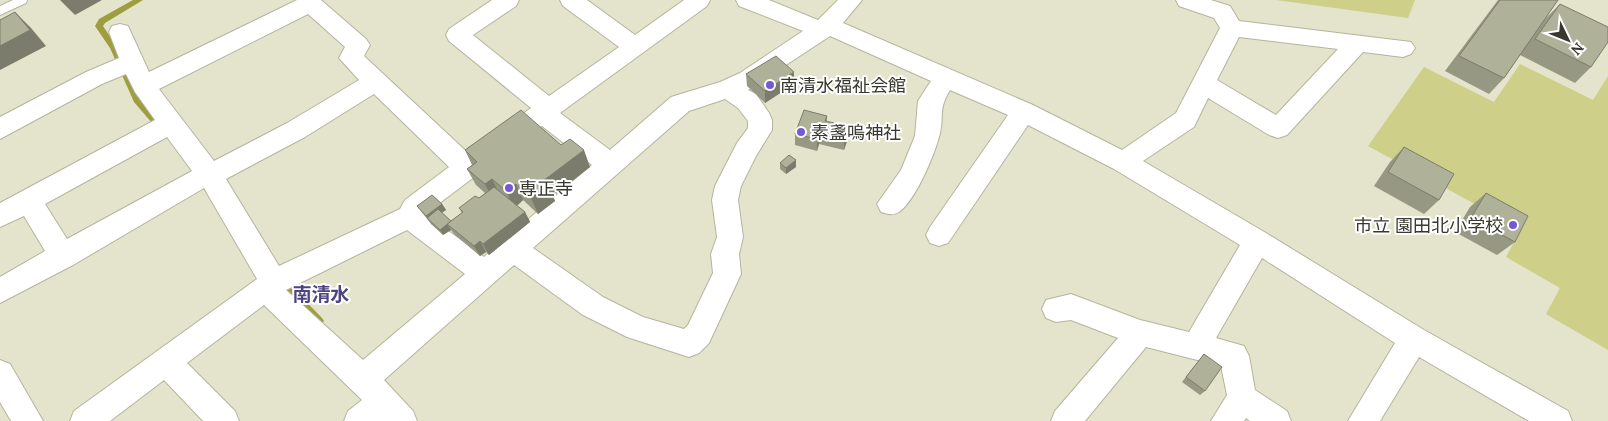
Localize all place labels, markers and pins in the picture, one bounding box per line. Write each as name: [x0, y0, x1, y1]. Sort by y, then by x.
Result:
place label: 南清水福祉会館: [780, 74, 906, 97]
marker: 南清水福祉会館: [764, 79, 776, 91]
place label: 素盞嗚神社: [811, 121, 901, 144]
marker: 素盞嗚神社: [795, 126, 807, 138]
place label: 専正寺: [519, 177, 573, 200]
marker: 専正寺: [503, 182, 515, 194]
place label: 市立 園田北小学校: [1354, 214, 1503, 237]
marker: 市立 園田北小学校: [1507, 219, 1519, 231]

